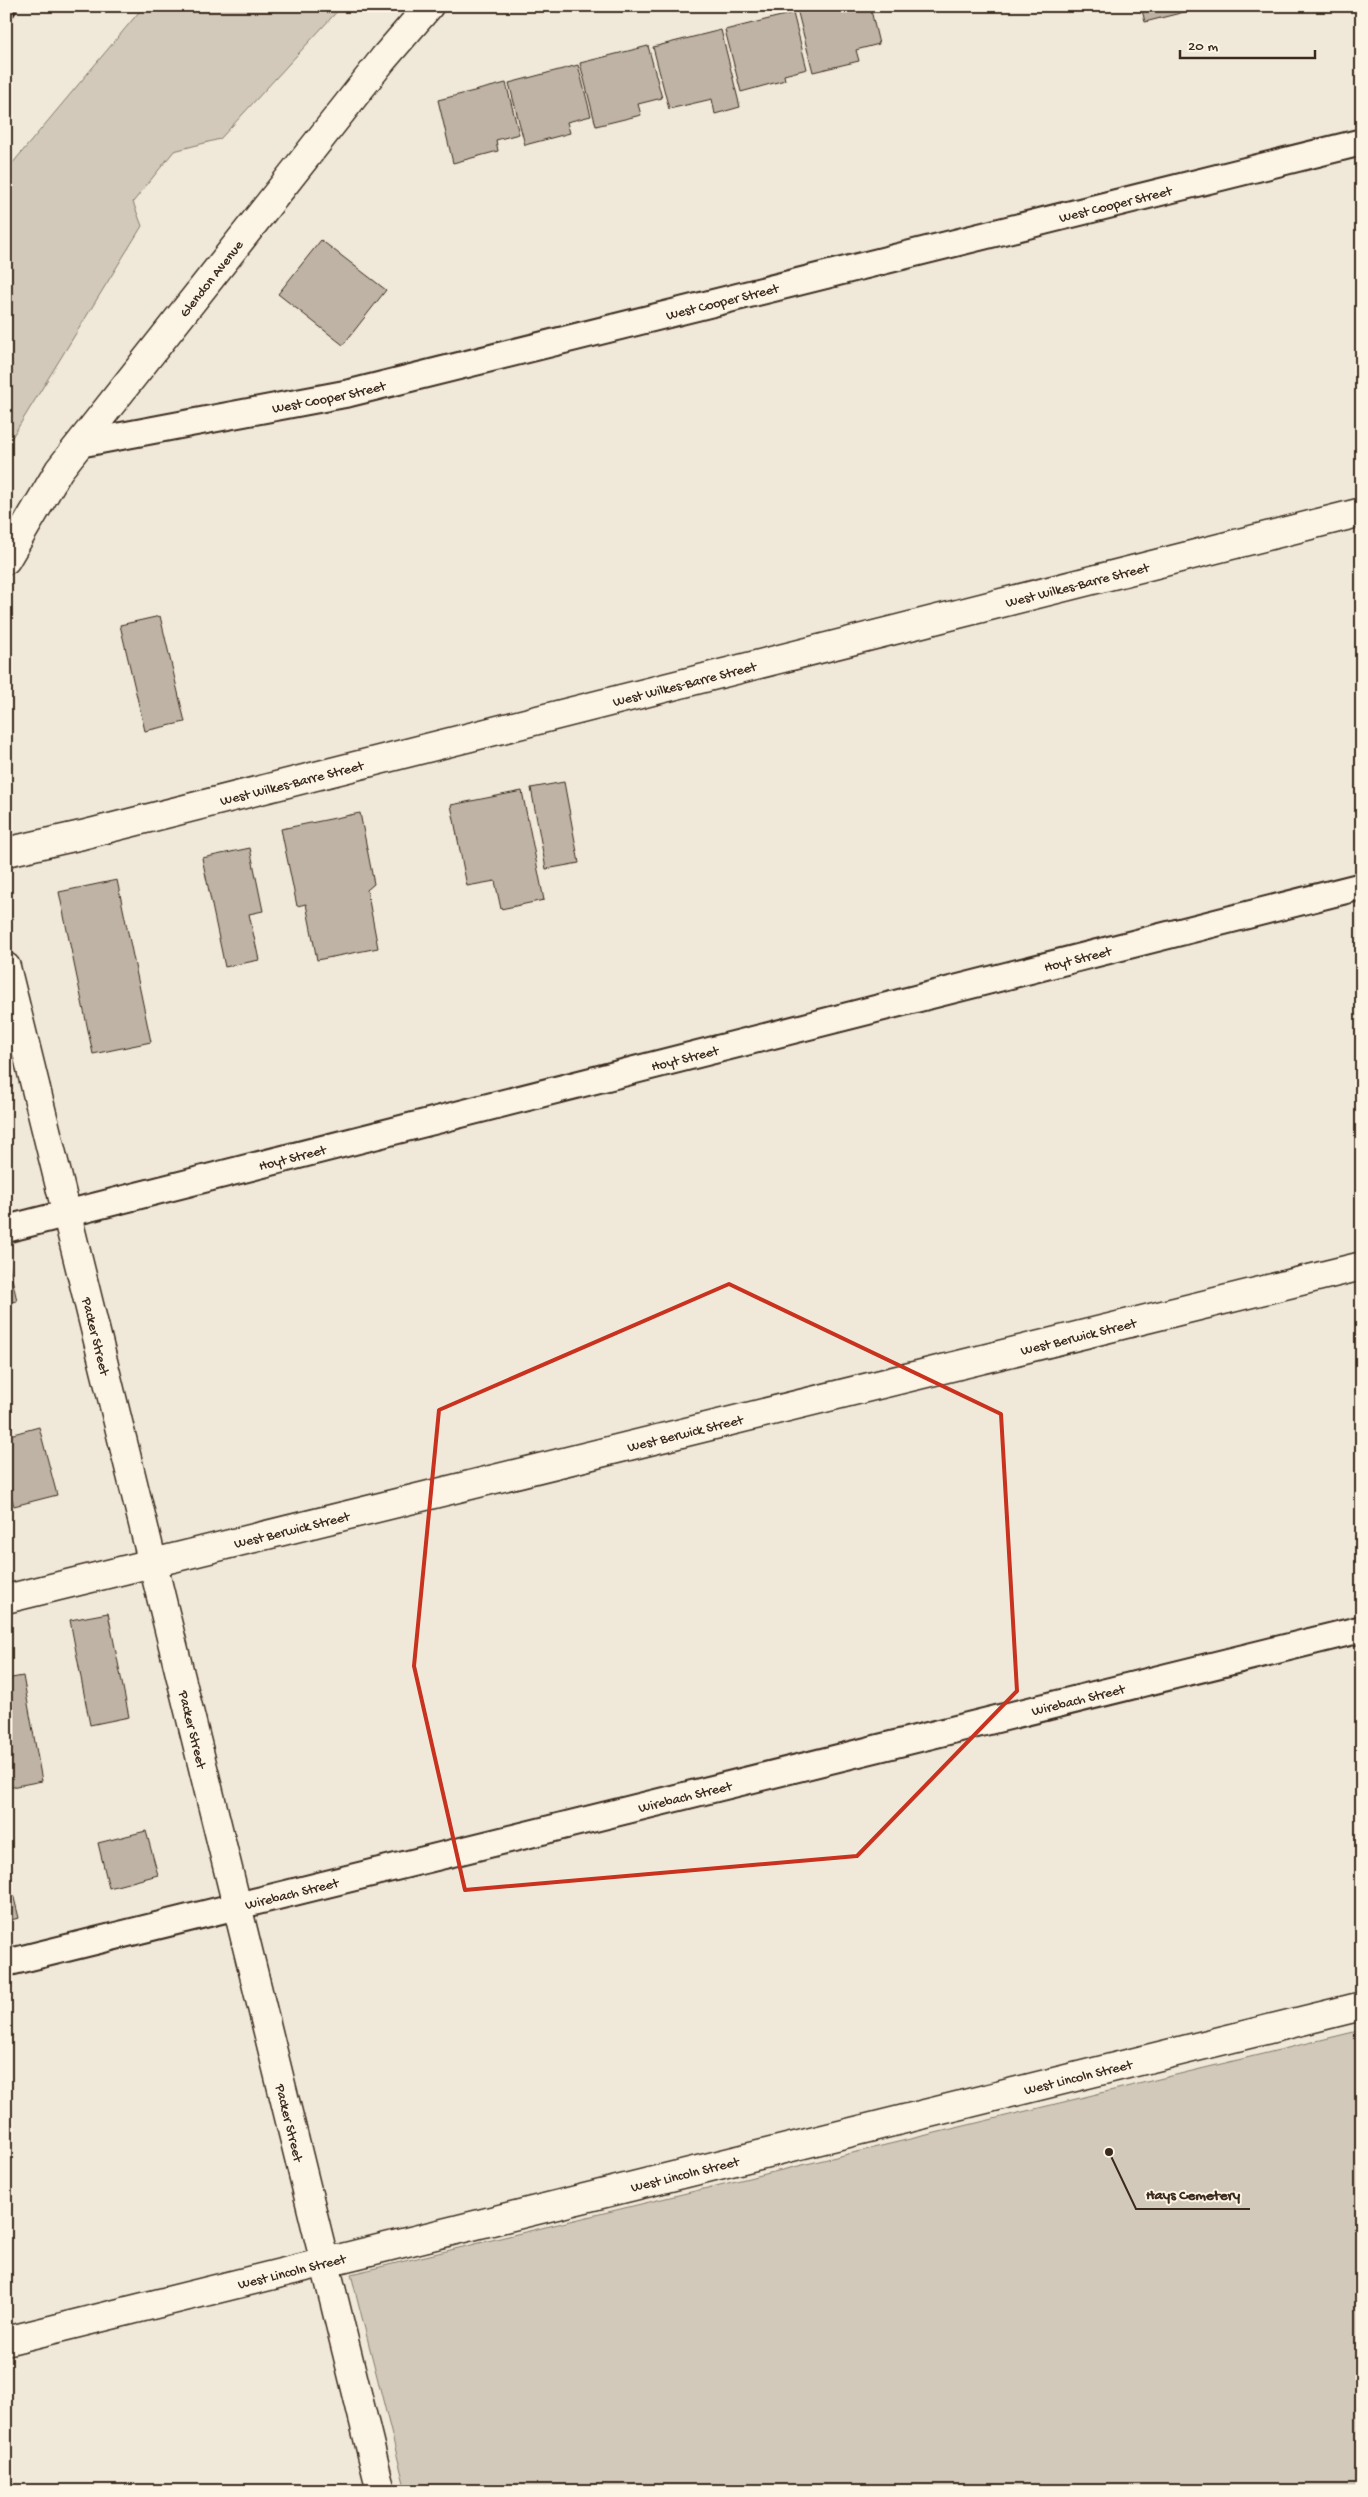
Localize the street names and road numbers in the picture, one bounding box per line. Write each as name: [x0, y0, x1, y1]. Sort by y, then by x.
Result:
street label: West Cooper Street: [1058, 183, 1175, 228]
street label: Glendon Avenue: [177, 237, 249, 321]
street label: West Cooper Street: [665, 281, 782, 325]
street label: West Cooper Street: [271, 378, 389, 418]
street label: West Wilkes-Barre Street: [1004, 560, 1152, 613]
street label: West Wilkes-Barre Street: [611, 659, 760, 712]
street label: West Wilkes-Barre Street: [219, 758, 367, 811]
street label: Hoyt Street: [1043, 943, 1114, 977]
street label: Hoyt Street: [650, 1043, 722, 1076]
street label: Hoyt Street: [257, 1142, 329, 1176]
street label: Packer Street: [76, 1295, 112, 1378]
street label: West Berwick Street: [1019, 1315, 1139, 1361]
street label: West Berwick Street: [626, 1412, 746, 1457]
street label: West Berwick Street: [233, 1509, 353, 1554]
street label: Wirebach Street: [1030, 1681, 1128, 1721]
street label: Packer Street: [173, 1688, 209, 1772]
street label: Wirebach Street: [637, 1778, 735, 1818]
street label: Wirebach Street: [244, 1875, 342, 1915]
street label: West Lincoln Street: [1023, 2057, 1135, 2100]
street label: Packer Street: [270, 2082, 306, 2165]
street label: West Lincoln Street: [629, 2154, 742, 2197]
street label: West Lincoln Street: [236, 2251, 349, 2294]

